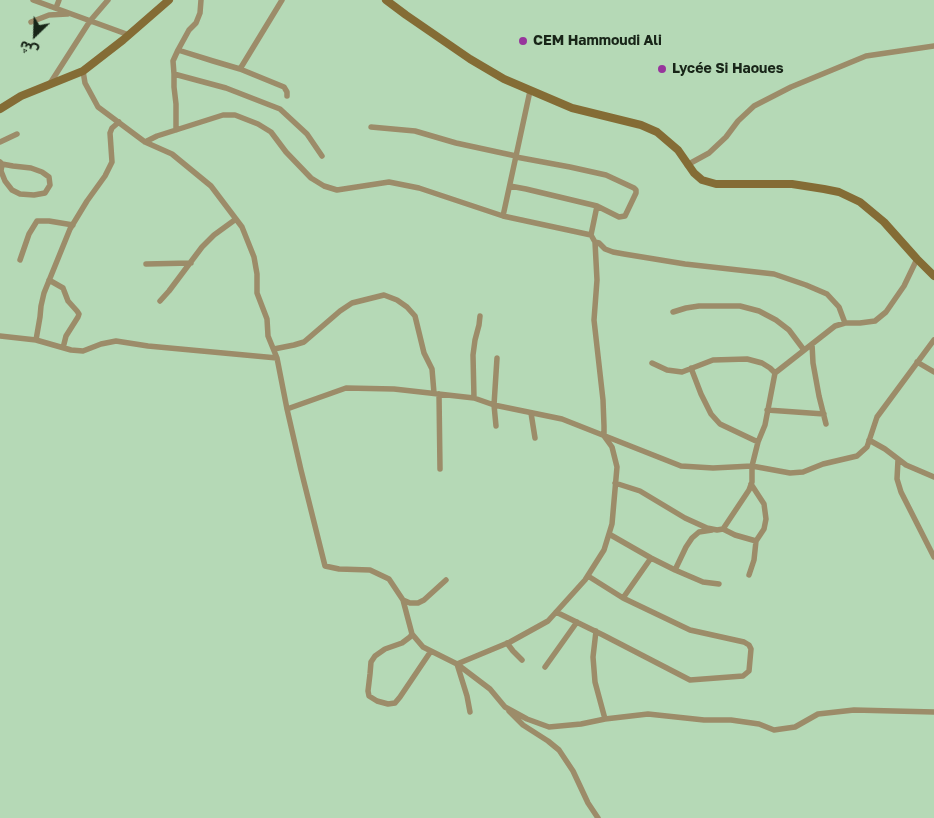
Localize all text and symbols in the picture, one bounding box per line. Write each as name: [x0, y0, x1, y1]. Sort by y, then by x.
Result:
north arrow: [10, 10, 60, 60]
place label: CEM Hammoudi Ali: [533, 33, 662, 49]
marker: CEM Hammoudi Ali: [517, 35, 529, 47]
text: ش: [16, 37, 41, 61]
place label: Lycée Si Haoues: [672, 61, 784, 77]
marker: Lycée Si Haoues: [656, 63, 668, 75]

